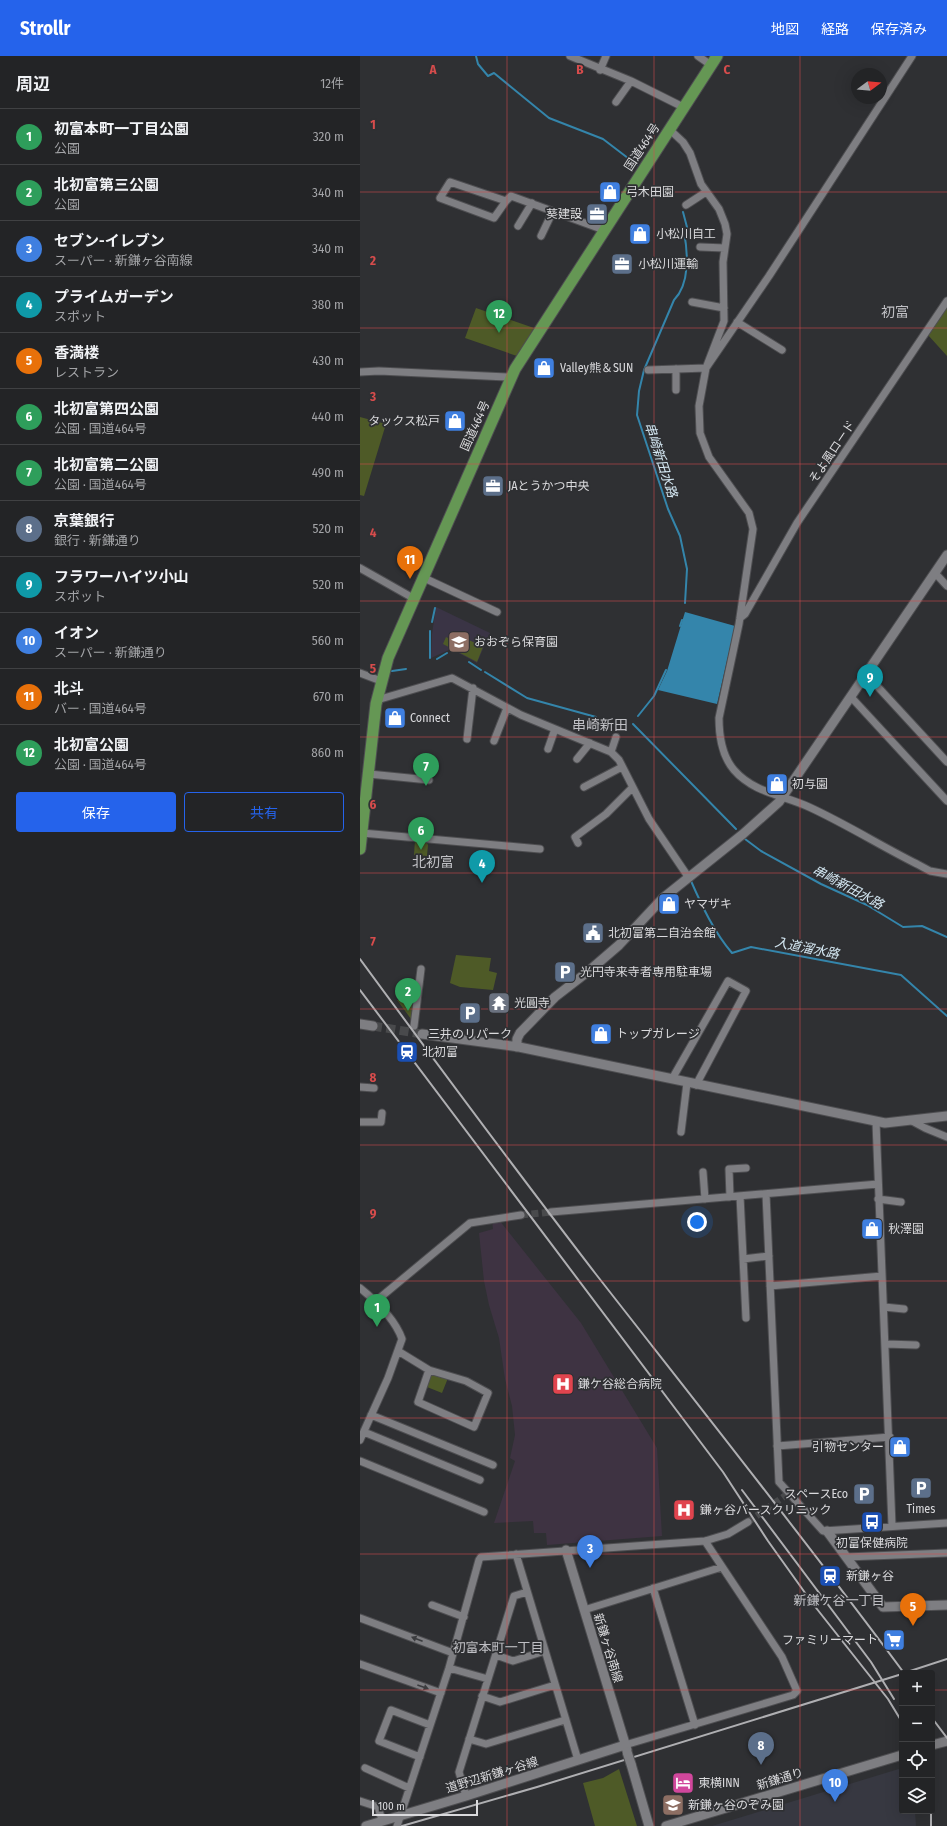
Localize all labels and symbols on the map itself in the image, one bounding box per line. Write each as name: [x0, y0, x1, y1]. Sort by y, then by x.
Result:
text: A: [428, 62, 437, 77]
text: B: [576, 62, 584, 77]
text: C: [724, 62, 731, 77]
north arrow: [851, 68, 887, 104]
text: 1: [370, 117, 376, 132]
street label: 国道464号: [622, 121, 662, 173]
shop icon: 弓木田園: [597, 179, 623, 205]
place label: 弓木田園: [626, 185, 674, 199]
office icon: 葵建設: [584, 201, 610, 227]
place label: 葵建設: [546, 207, 582, 221]
shop icon: 小松川自工: [627, 221, 653, 247]
place label: 小松川自工: [656, 227, 716, 241]
office icon: 小松川運輸: [609, 251, 635, 277]
text: 2: [369, 253, 376, 268]
place label: 小松川運輸: [638, 257, 698, 271]
pin: 12: [486, 300, 512, 333]
district label: 初富: [881, 304, 909, 321]
shop icon: Valley熊＆SUN: [531, 355, 557, 381]
place label: Valley熊＆SUN: [560, 361, 633, 375]
text: 3: [369, 389, 376, 404]
street label: 国道464号: [458, 399, 492, 453]
shop icon: タックス松戸: [442, 408, 468, 434]
place label: タックス松戸: [368, 414, 440, 428]
street label: そよ風ロード: [806, 418, 858, 486]
water label: 串崎新田水路: [642, 421, 680, 500]
office icon: JAとうかつ中央: [480, 473, 506, 499]
place label: JAとうかつ中央: [508, 479, 590, 493]
text: 4: [370, 525, 377, 540]
pin: 11: [397, 546, 423, 579]
school or university icon: おおぞら保育園: [446, 629, 472, 655]
place label: おおぞら保育園: [474, 635, 558, 649]
text: 5: [370, 661, 376, 676]
pin: 9: [857, 664, 883, 697]
shop icon: Connect: [382, 705, 408, 731]
place label: Connect: [410, 711, 450, 725]
district label: 串崎新田: [572, 717, 628, 734]
pin: 7: [413, 753, 439, 786]
shop icon: 初与園: [764, 771, 790, 797]
place label: 初与園: [792, 777, 828, 791]
text: 6: [370, 797, 377, 812]
pin: 6: [408, 817, 434, 850]
pin: 4: [469, 850, 495, 883]
district label: 北初富: [412, 854, 454, 871]
water label: 串崎新田水路: [810, 862, 887, 912]
shop icon: ヤマザキ: [656, 891, 682, 917]
place label: ヤマザキ: [684, 897, 732, 911]
public building icon: 北初富第二自治会館: [580, 920, 606, 946]
place label: 北初富第二自治会館: [608, 926, 716, 940]
text: 7: [370, 934, 376, 949]
water label: 入道溜水路: [774, 934, 841, 962]
parking icon: 光円寺来寺者専用駐車場: [552, 959, 578, 985]
place label: 光円寺来寺者専用駐車場: [580, 965, 712, 979]
pin: 2: [395, 978, 421, 1011]
temple icon: 光圓寺: [486, 990, 512, 1016]
place label: 光圓寺: [514, 996, 550, 1010]
parking icon: 三井のリパーク: [457, 1000, 483, 1026]
shop icon: トップガレージ: [588, 1021, 614, 1047]
place label: 三井のリパーク: [428, 1027, 512, 1041]
place label: トップガレージ: [616, 1027, 700, 1041]
station icon: 北初富: [394, 1039, 420, 1065]
place label: 北初富: [422, 1045, 458, 1059]
text: 8: [370, 1070, 377, 1085]
text: 9: [370, 1206, 377, 1221]
your location: [687, 1212, 707, 1232]
shop icon: 秋澤園: [859, 1216, 885, 1242]
place label: 秋澤園: [888, 1222, 924, 1236]
pin: 1: [364, 1294, 390, 1327]
hospital icon: 鎌ケ谷総合病院: [550, 1371, 576, 1397]
place label: 鎌ケ谷総合病院: [578, 1377, 662, 1391]
shop icon: 引物センター: [887, 1434, 913, 1460]
place label: 引物センター: [812, 1440, 884, 1454]
parking icon: Times: [908, 1475, 934, 1501]
parking icon: スペースEco: [851, 1481, 877, 1507]
place label: スペースEco: [785, 1487, 848, 1501]
hospital icon: 鎌ヶ谷バースクリニック: [671, 1497, 697, 1523]
place label: Times: [907, 1502, 935, 1516]
place label: 鎌ヶ谷バースクリニック: [700, 1503, 831, 1517]
bus stop icon: 初富保健病院: [859, 1509, 885, 1535]
pin: 3: [577, 1535, 603, 1568]
place label: 初富保健病院: [836, 1536, 908, 1550]
station icon: 新鎌ヶ谷: [817, 1563, 843, 1589]
place label: 新鎌ヶ谷: [846, 1569, 894, 1583]
district label: 新鎌ケ谷一丁目: [793, 1593, 885, 1608]
pin: 5: [900, 1593, 926, 1626]
street label: 新鎌ヶ谷南線: [591, 1612, 625, 1684]
supermarket icon: ファミリーマート: [881, 1627, 907, 1653]
place label: ファミリーマート: [782, 1633, 878, 1647]
one-way arrow: [410, 1636, 422, 1642]
district label: 初富本町一丁目: [452, 1640, 544, 1655]
one-way arrow: [417, 1684, 429, 1690]
pin: 8: [748, 1732, 774, 1765]
street label: 道野辺新鎌ヶ谷線: [444, 1754, 540, 1796]
street label: 新鎌通り: [755, 1765, 805, 1793]
pin: 10: [822, 1769, 848, 1802]
hotel icon: 東横INN: [670, 1770, 696, 1796]
place label: 東横INN: [698, 1776, 740, 1790]
school or university icon: 新鎌ヶ谷のぞみ園: [660, 1792, 686, 1818]
scale bar: [372, 1798, 478, 1817]
place label: 新鎌ヶ谷のぞみ園: [688, 1798, 784, 1812]

